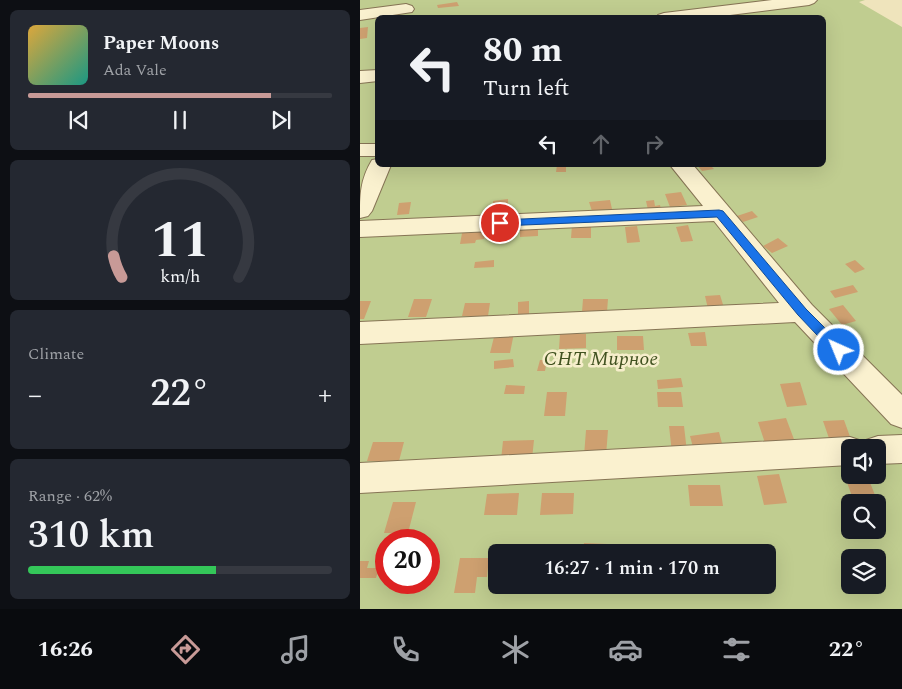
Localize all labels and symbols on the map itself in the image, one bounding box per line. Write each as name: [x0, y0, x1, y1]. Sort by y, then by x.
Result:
pin: [479, 202, 521, 244]
position arrow: [812, 323, 864, 375]
park label: СНТ Мирное: [544, 344, 658, 374]
speed limit sign: 20: [375, 529, 440, 594]

